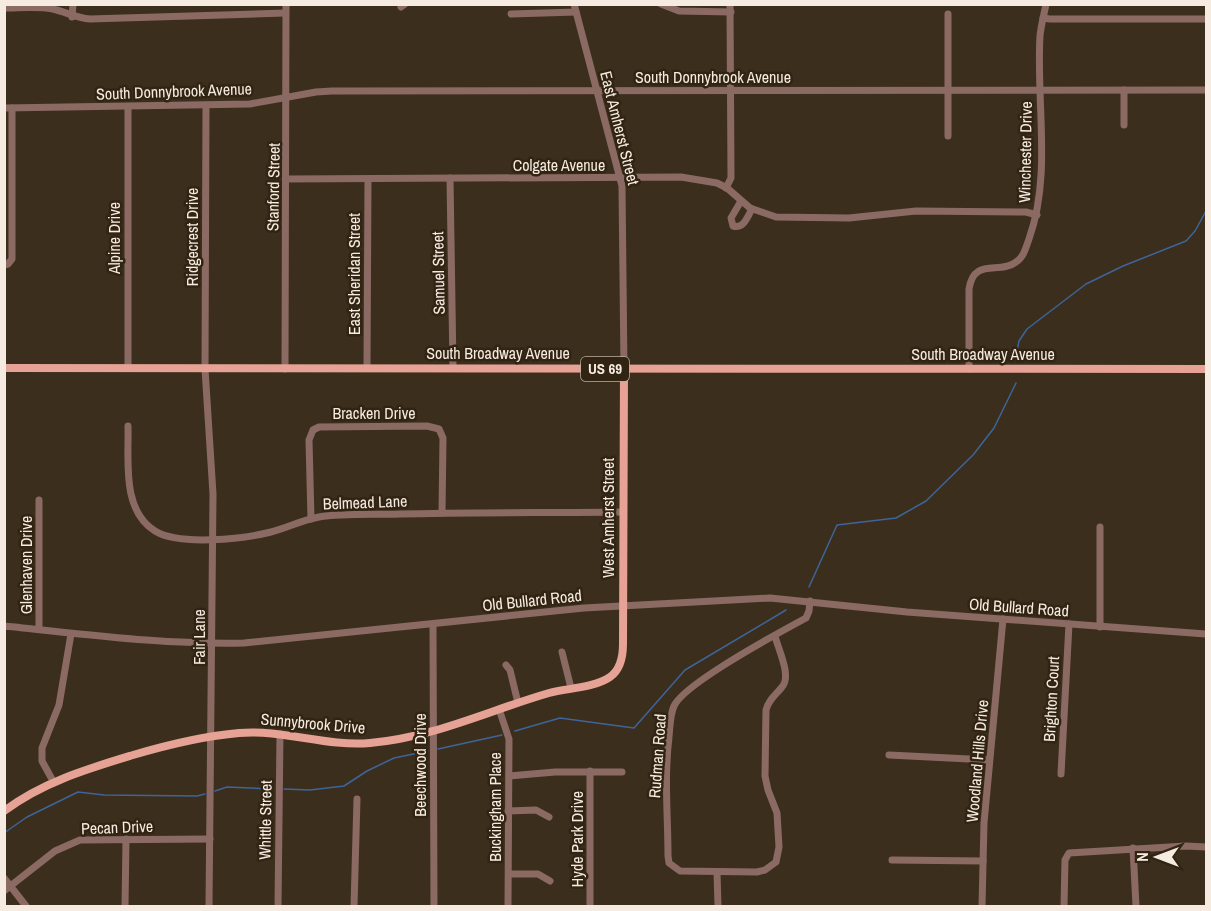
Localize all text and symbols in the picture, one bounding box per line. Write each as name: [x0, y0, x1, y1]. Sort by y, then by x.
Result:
street label: South Donnybrook Avenue: [635, 66, 791, 88]
street label: East Amherst Street: [595, 69, 645, 188]
street label: South Donnybrook Avenue: [96, 77, 252, 105]
street label: Winchester Drive: [1013, 101, 1037, 203]
street label: Stanford Street: [261, 142, 285, 231]
street label: Colgate Avenue: [513, 154, 605, 176]
street label: Ridgecrest Drive: [181, 188, 203, 286]
street label: Alpine Drive: [103, 202, 125, 275]
street label: East Sheridan Street: [343, 213, 365, 335]
street label: Samuel Street: [426, 231, 450, 315]
street label: South Broadway Avenue: [426, 342, 570, 364]
street label: South Broadway Avenue: [911, 343, 1055, 365]
road number: US 69: [581, 357, 629, 381]
street label: Bracken Drive: [332, 402, 416, 424]
street label: West Amherst Street: [597, 458, 619, 578]
street label: Belmead Lane: [322, 490, 408, 514]
street label: Glenhaven Drive: [15, 516, 37, 614]
street label: Old Bullard Road: [481, 584, 583, 616]
street label: Old Bullard Road: [968, 593, 1070, 621]
street label: Fair Lane: [188, 609, 210, 665]
street label: Brighton Court: [1038, 655, 1064, 742]
street label: Woodland Hills Drive: [961, 699, 993, 823]
street label: Sunnybrook Drive: [260, 707, 366, 739]
street label: Beechwood Drive: [409, 713, 431, 817]
street label: Rudman Road: [643, 713, 671, 799]
street label: Buckingham Place: [484, 752, 506, 862]
street label: Whittle Street: [253, 780, 277, 860]
street label: Hyde Park Drive: [566, 791, 588, 887]
street label: Pecan Drive: [81, 815, 153, 839]
north arrow: [1127, 827, 1187, 887]
text: N: [1131, 852, 1153, 862]

